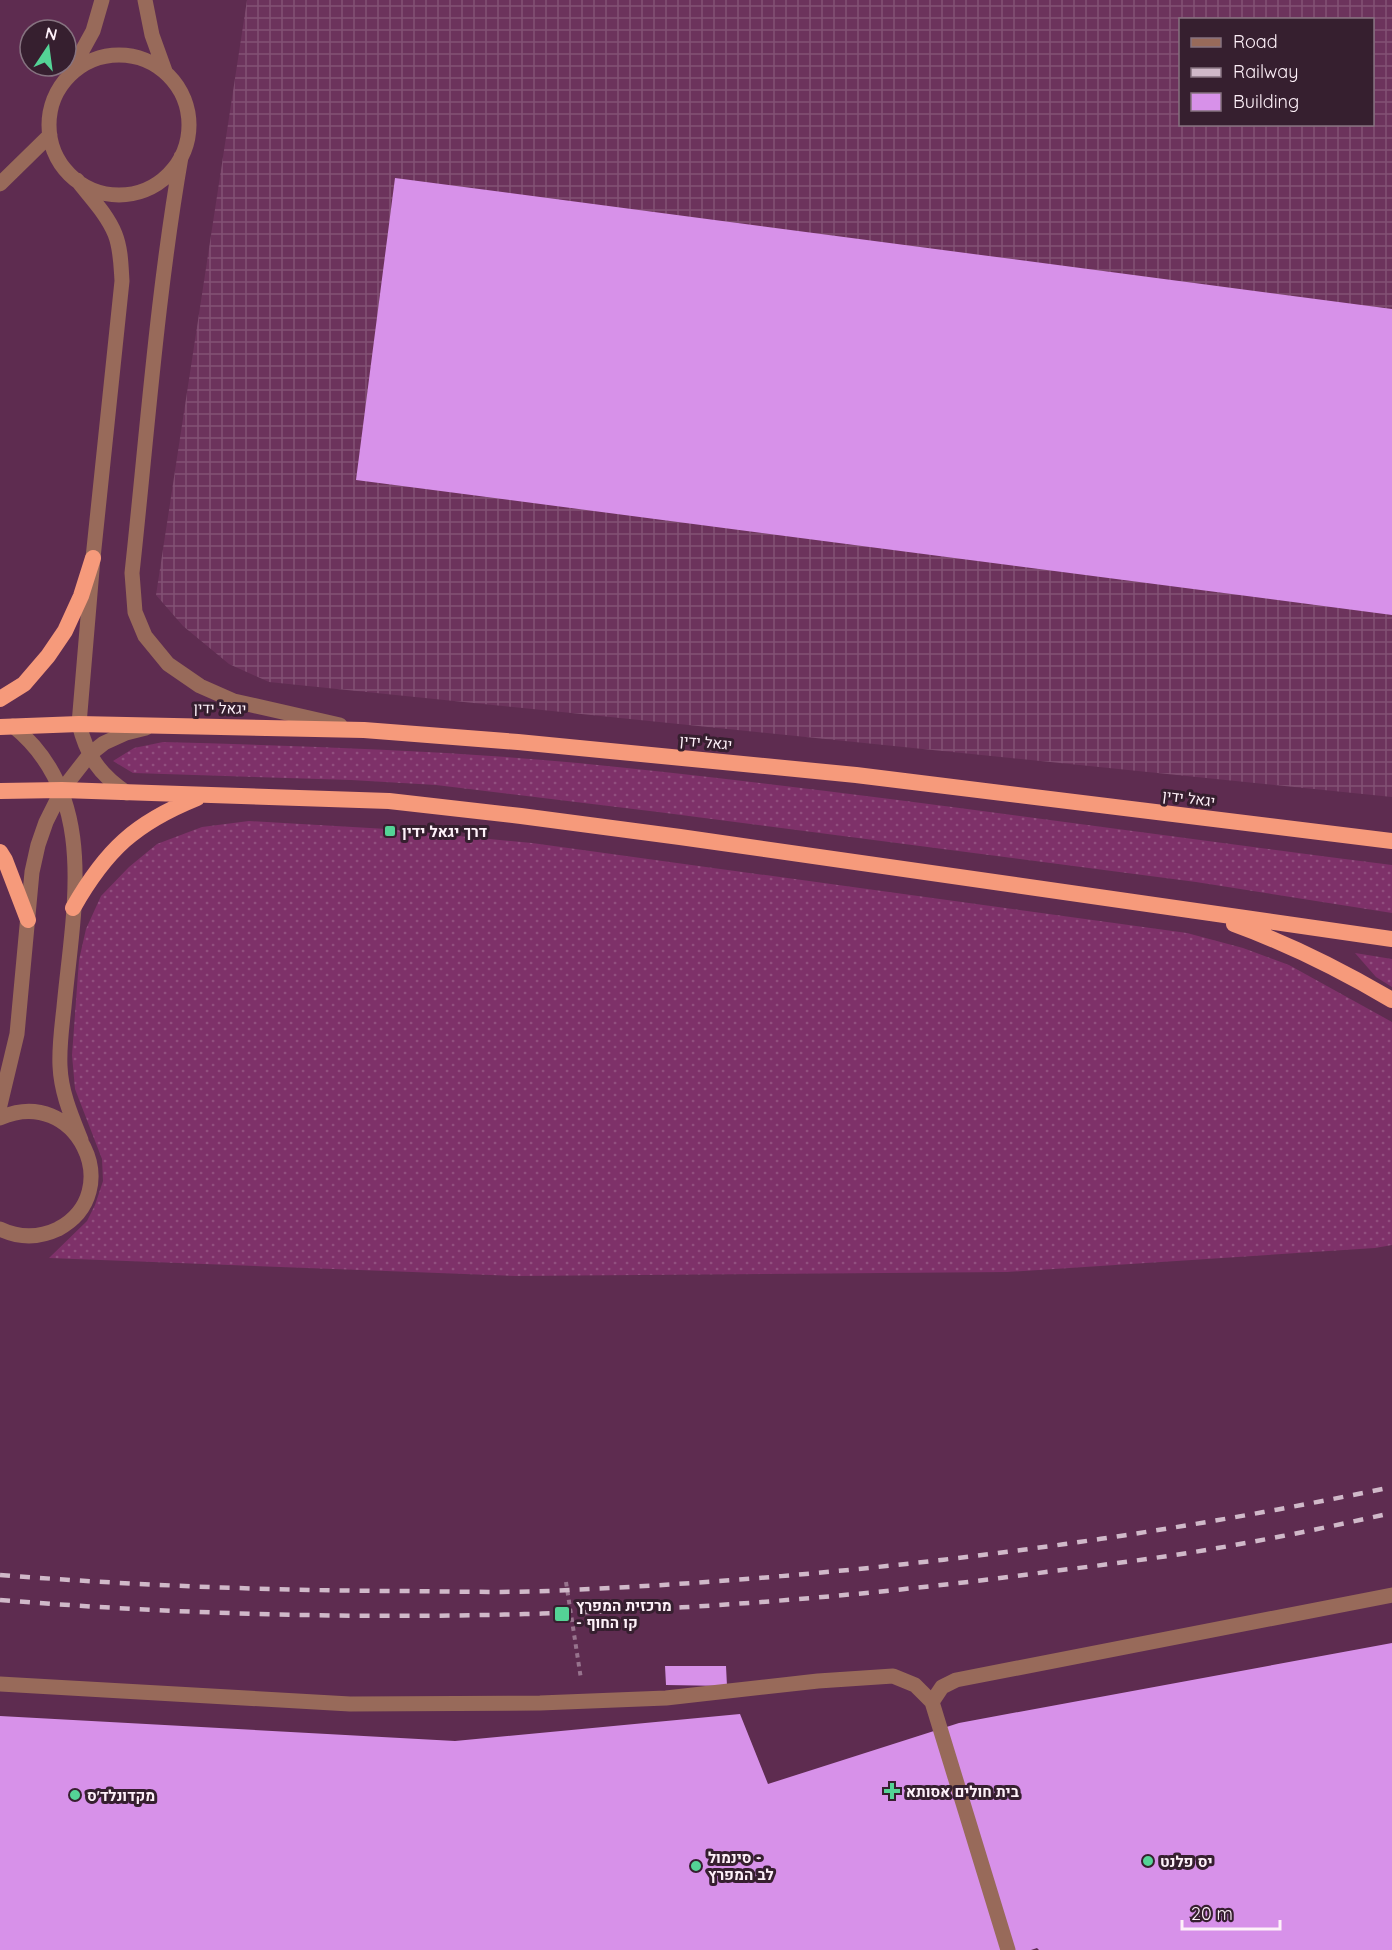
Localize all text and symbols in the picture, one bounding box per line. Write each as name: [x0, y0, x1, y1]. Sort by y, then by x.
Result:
north arrow: [18, 18, 78, 78]
legend: [1179, 18, 1374, 126]
text: N: [43, 22, 59, 44]
text: Road: [1233, 30, 1278, 53]
text: Railway: [1233, 60, 1299, 83]
text: Building: [1233, 90, 1299, 113]
street label: יגאל ידין: [193, 698, 247, 718]
street label: יגאל ידין: [679, 730, 733, 754]
street label: יגאל ידין: [1162, 785, 1216, 811]
place label: דרך יגאל ידין: [402, 822, 487, 841]
marker: דרך יגאל ידין: [383, 824, 397, 838]
place label: מרכזית המפרץ - קו החוף: [576, 1596, 672, 1632]
marker: מרכזית המפרץ - קו החוף: [553, 1605, 571, 1623]
marker: בית חולים אסותא: [883, 1782, 901, 1800]
place label: בית חולים אסותא: [906, 1782, 1019, 1801]
place label: מקדונלד'ס: [87, 1786, 155, 1805]
marker: מקדונלד'ס: [68, 1788, 82, 1802]
place label: סינמול - לב המפרץ: [708, 1848, 774, 1884]
place label: יס פלנט: [1160, 1852, 1213, 1871]
marker: יס פלנט: [1141, 1854, 1155, 1868]
marker: סינמול - לב המפרץ: [689, 1859, 703, 1873]
scale bar: [1182, 1893, 1280, 1931]
text: 20 m: [1191, 1902, 1233, 1925]

